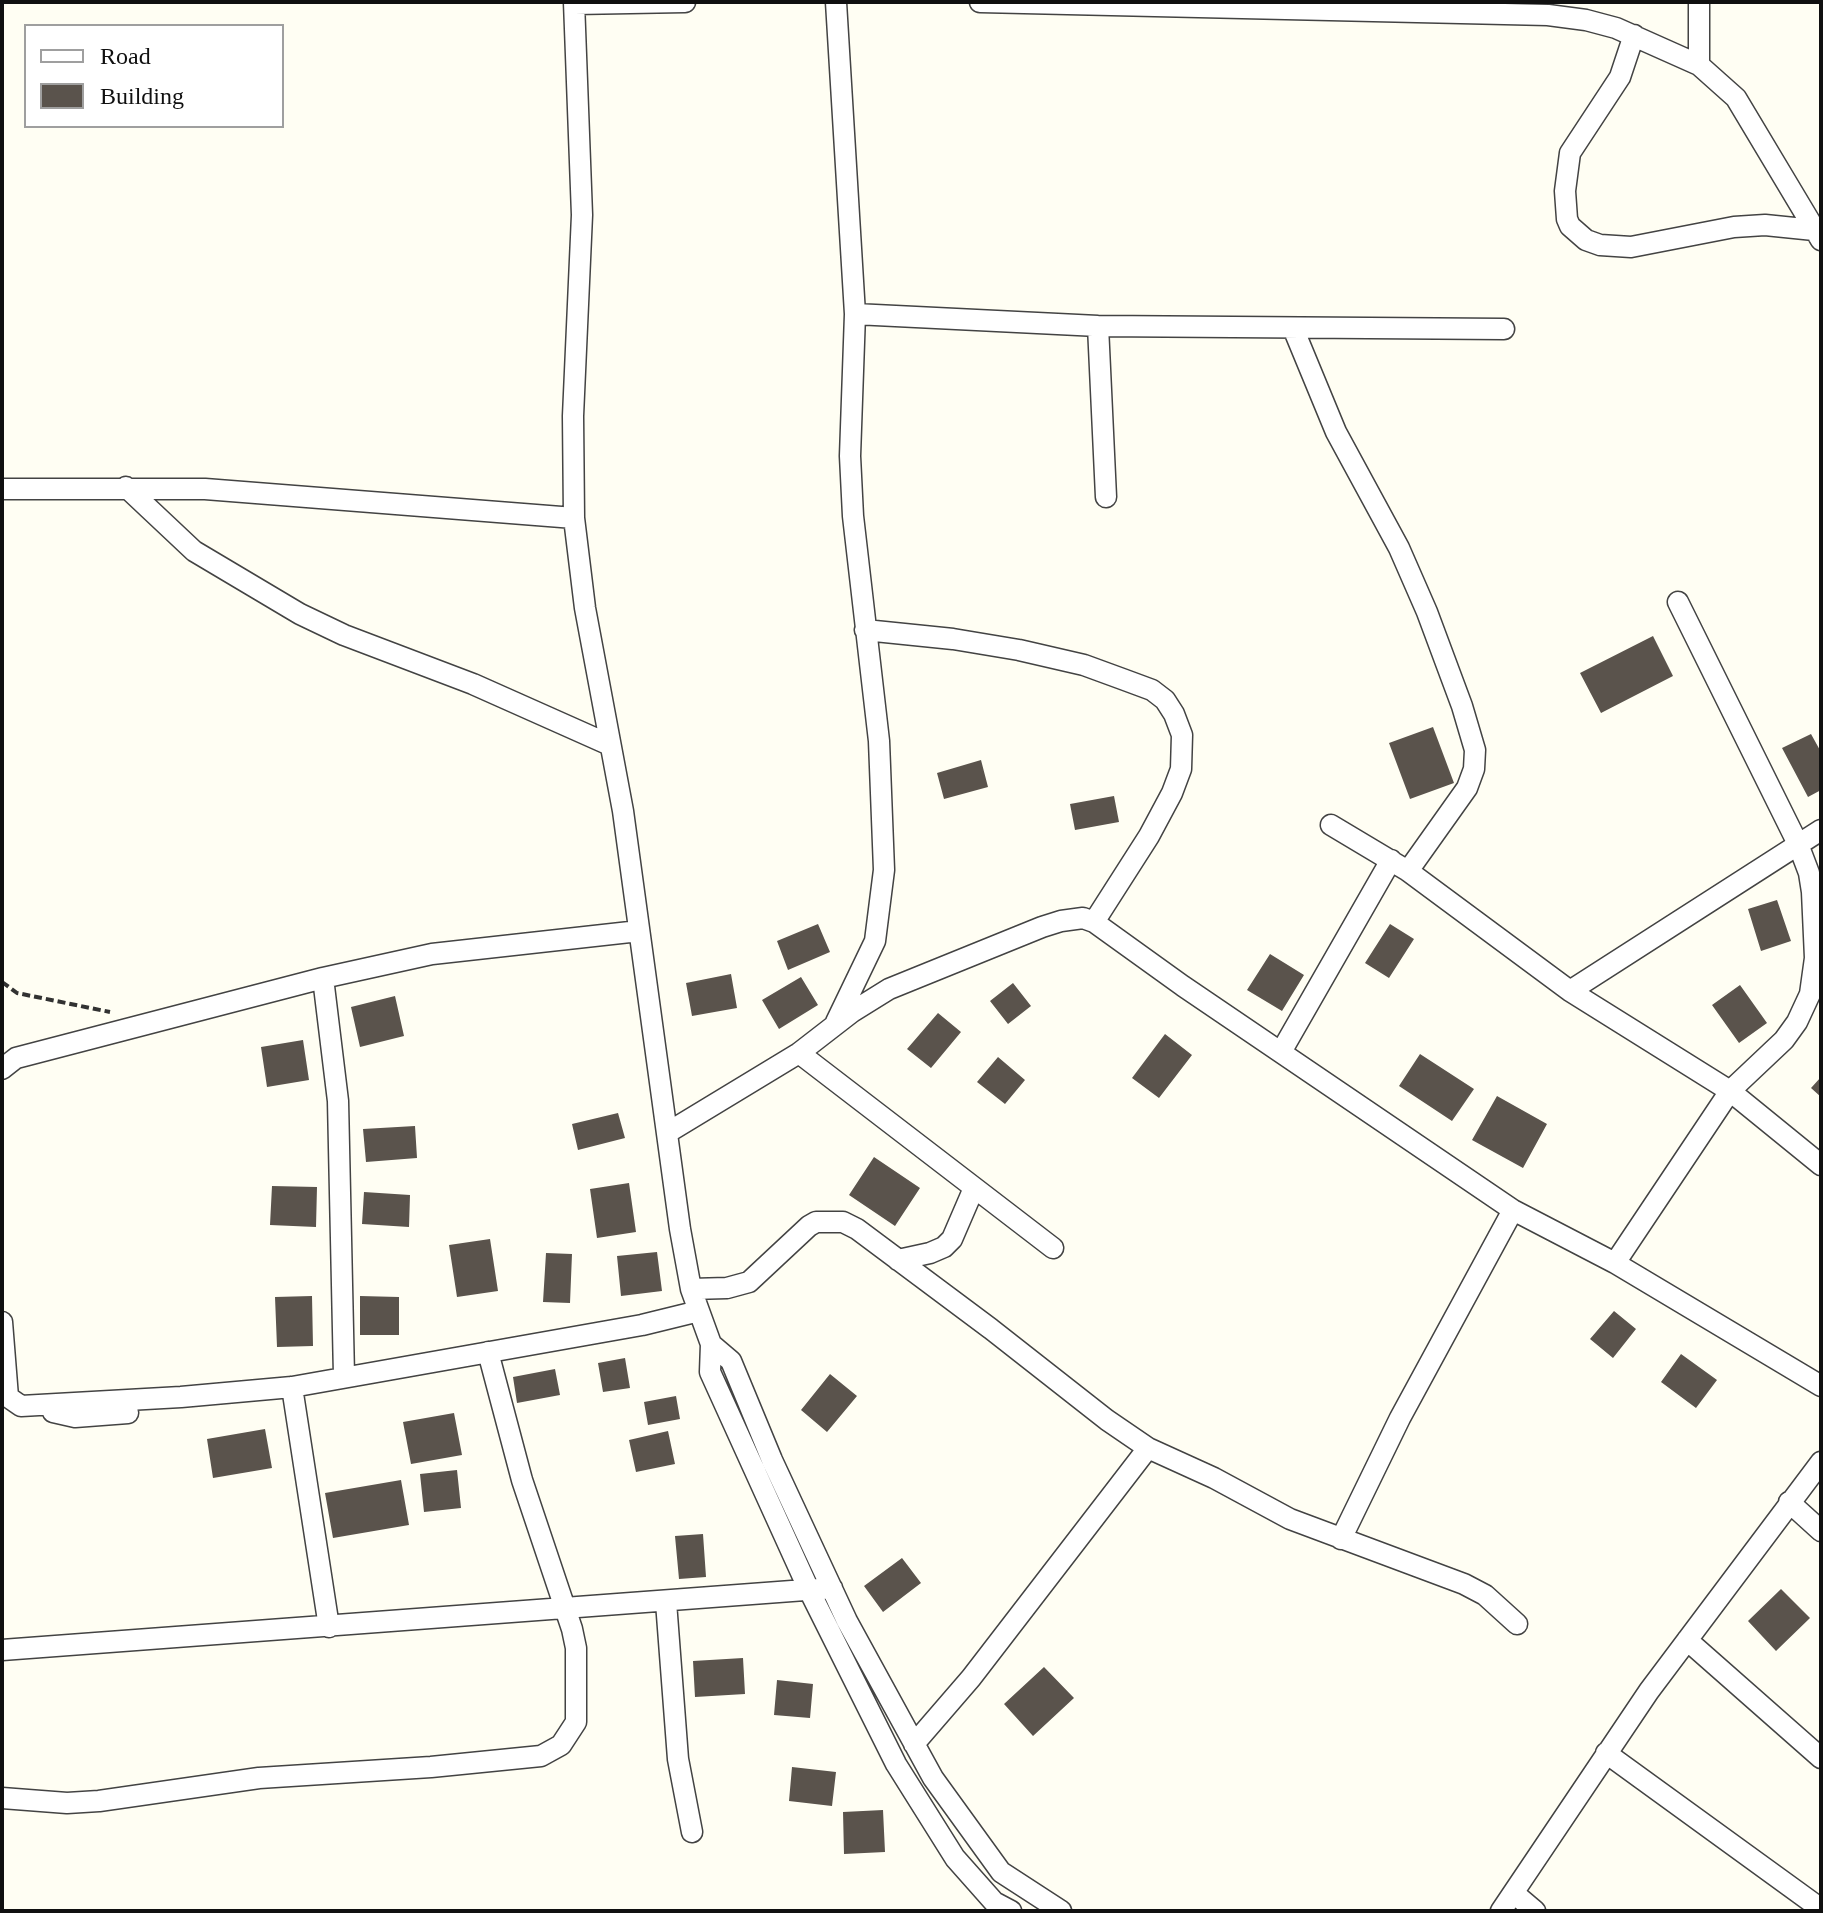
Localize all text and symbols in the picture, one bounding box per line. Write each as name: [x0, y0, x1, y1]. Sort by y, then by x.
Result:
legend: [24, 24, 284, 128]
text: Road: [100, 43, 151, 69]
text: Building: [100, 83, 184, 109]

